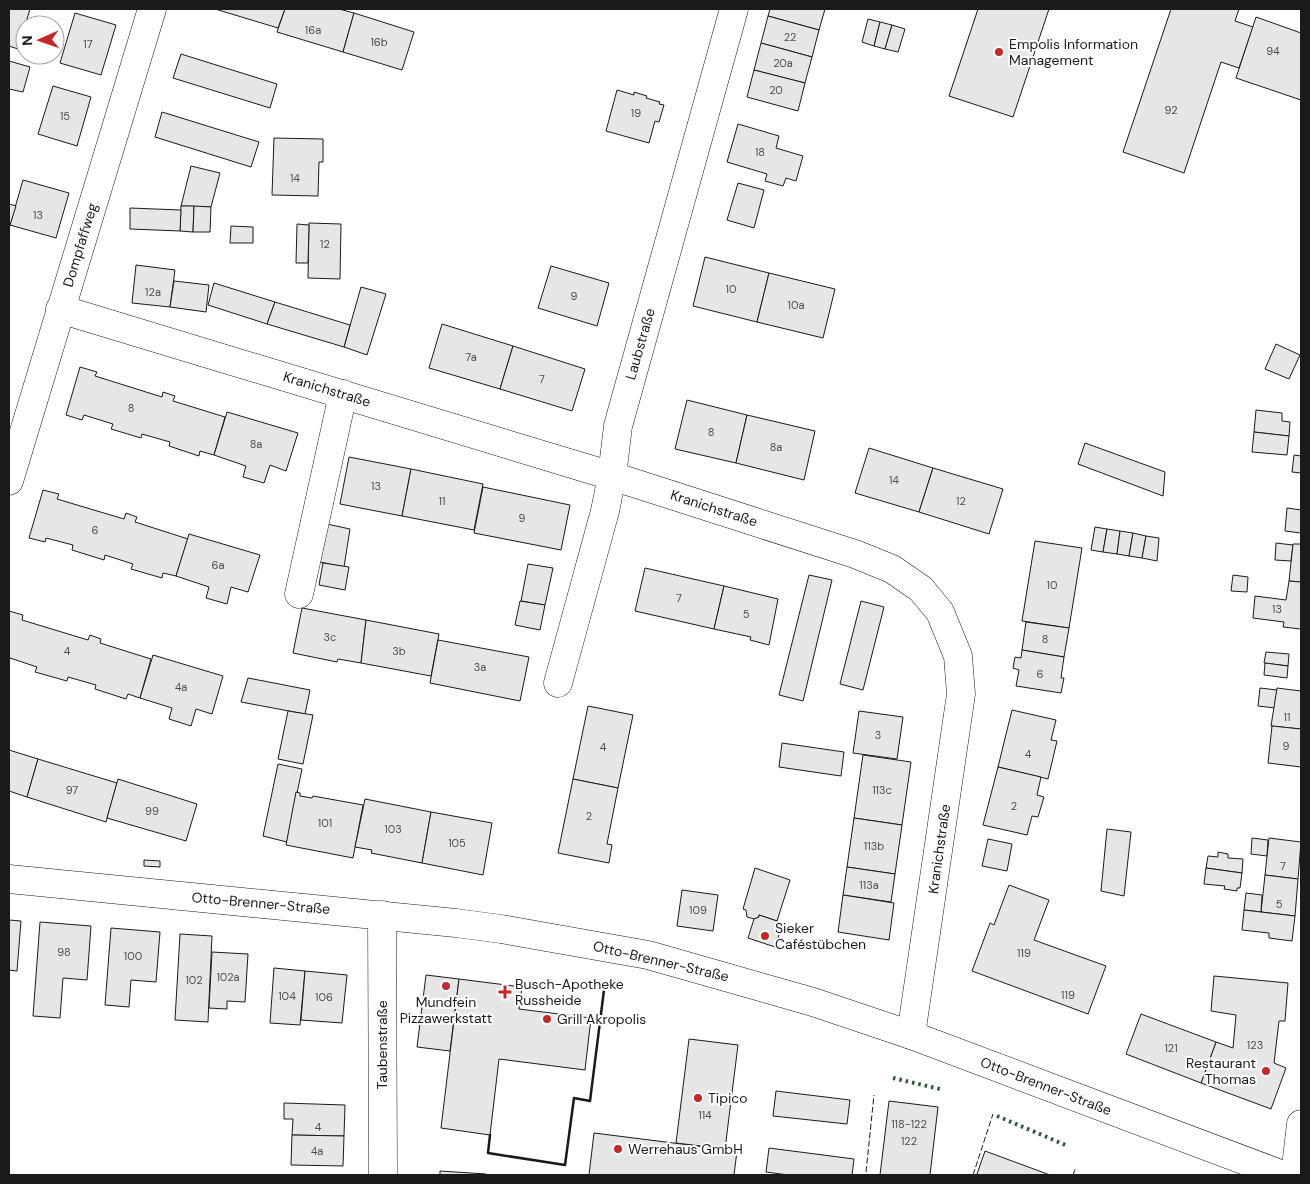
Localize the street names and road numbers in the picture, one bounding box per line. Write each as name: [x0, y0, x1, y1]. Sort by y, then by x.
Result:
street label: Dompfaffweg: [59, 201, 101, 289]
street label: Laubstraße: [621, 306, 659, 382]
street label: Kranichstraße: [281, 367, 373, 411]
street label: Kranichstraße: [668, 485, 760, 531]
street label: Kranichstraße: [924, 803, 954, 895]
street label: Otto-Brenner-Straße: [191, 888, 331, 918]
street label: Otto-Brenner-Straße: [591, 937, 731, 985]
street label: Taubenstraße: [373, 1000, 391, 1090]
street label: Otto-Brenner-Straße: [978, 1053, 1114, 1119]

